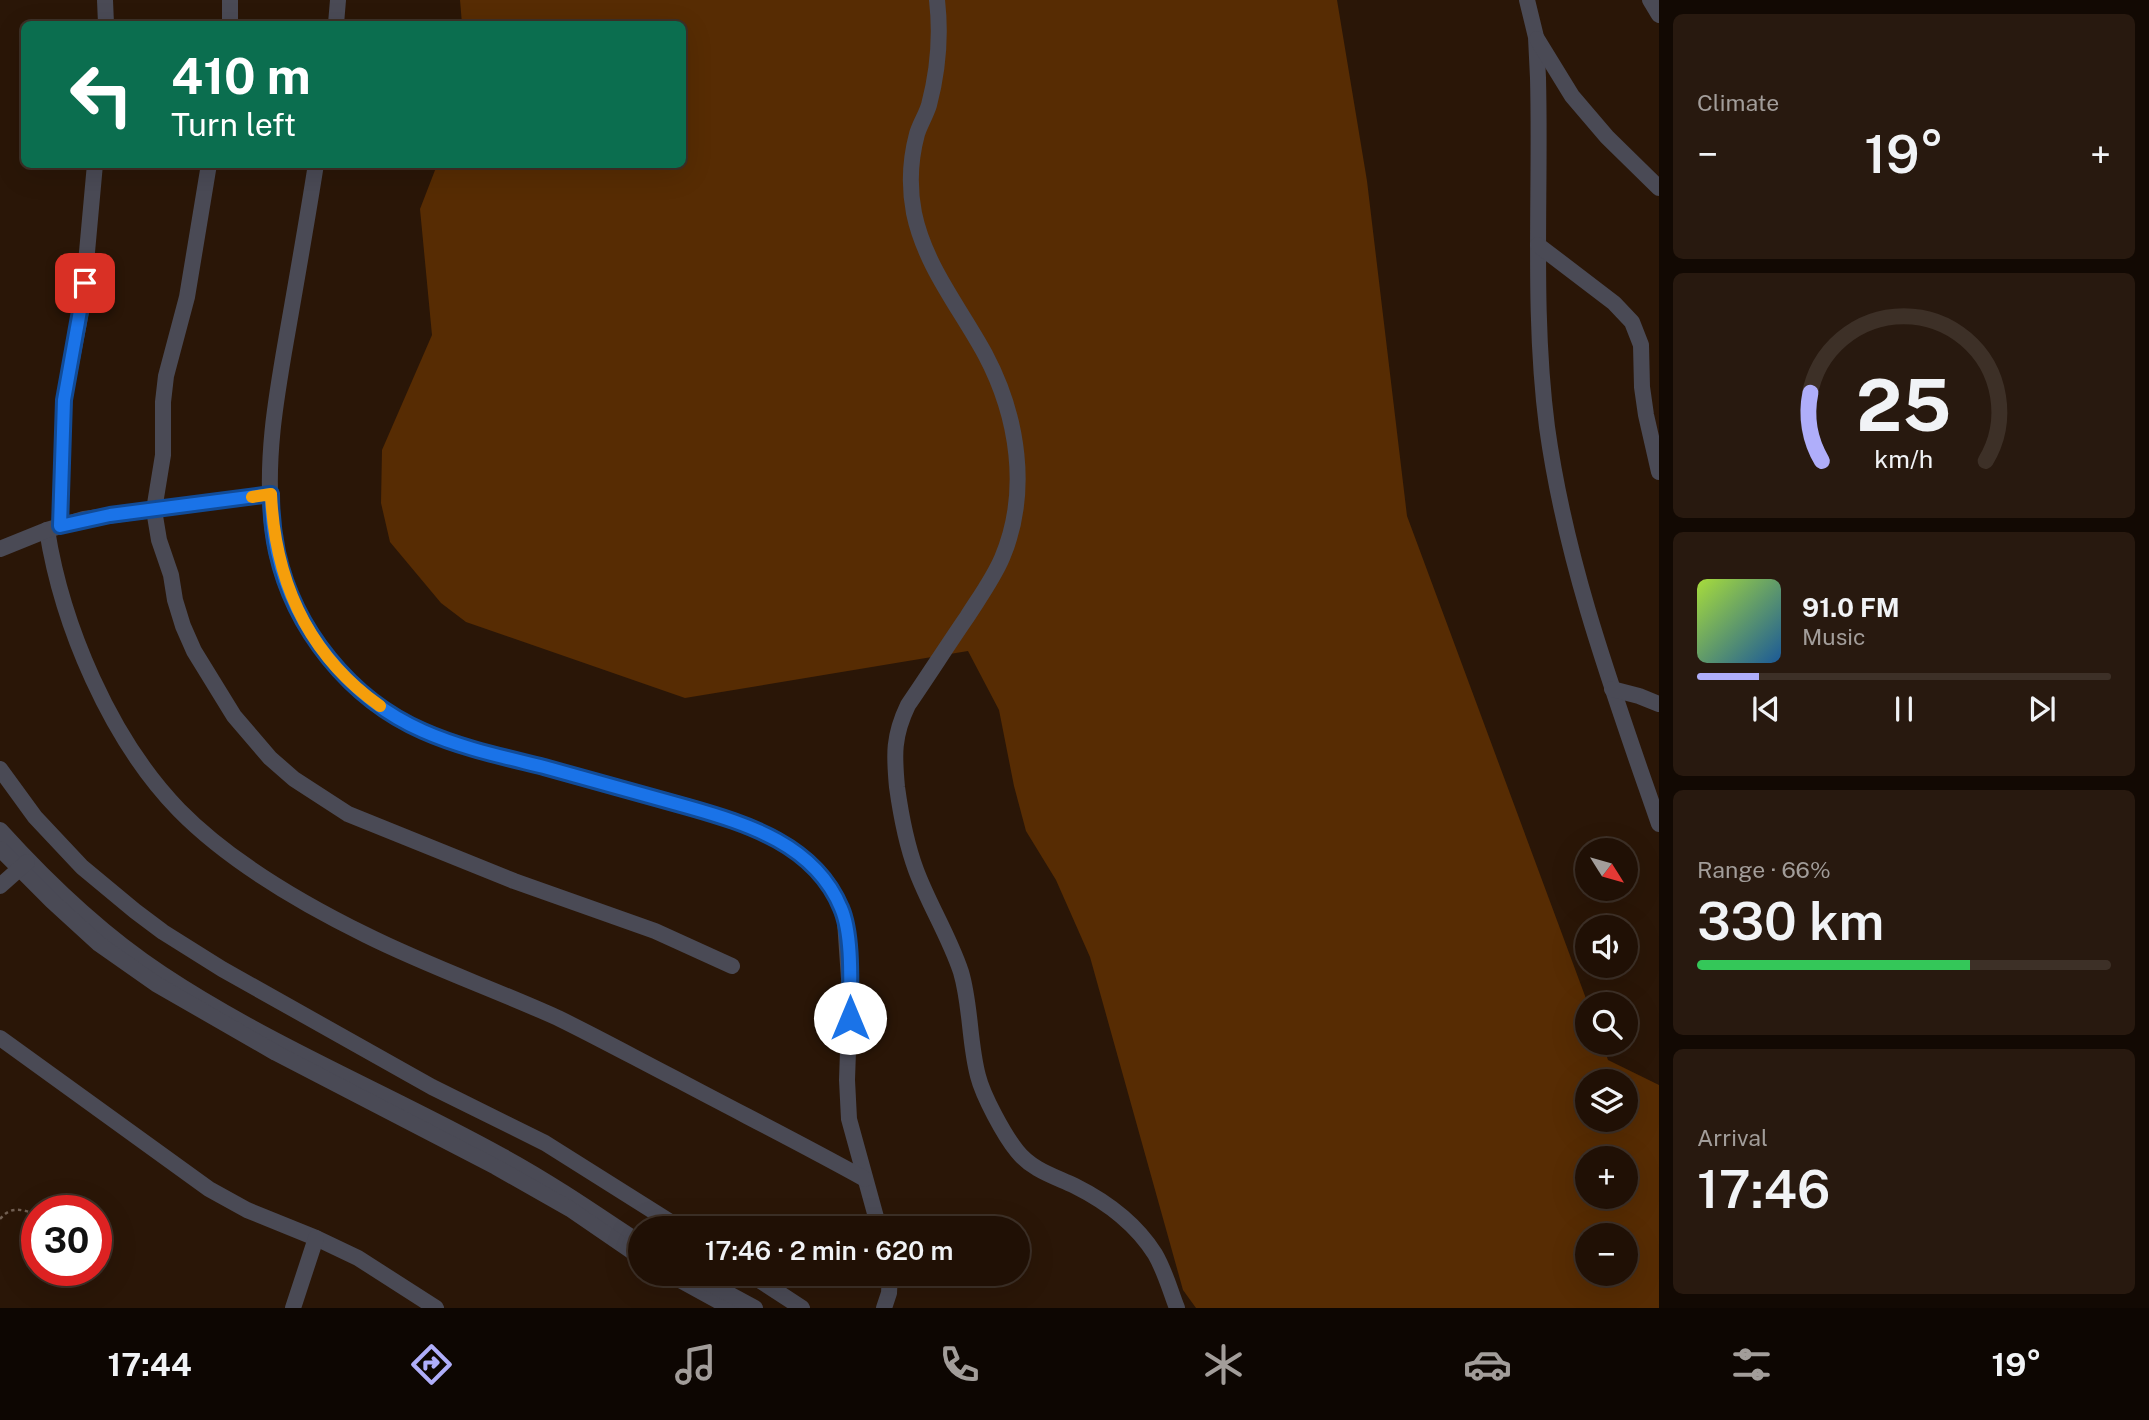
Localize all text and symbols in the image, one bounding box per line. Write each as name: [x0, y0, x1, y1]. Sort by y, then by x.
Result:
text: 410 m: [171, 47, 311, 105]
icon: left: [56, 49, 147, 140]
text: Climate: [1697, 89, 1779, 116]
text: Turn left: [171, 106, 296, 143]
text: 19°: [1864, 124, 1944, 185]
text: −: [1697, 132, 1718, 177]
text: +: [2090, 132, 2111, 177]
pin: [55, 253, 115, 313]
icon: arrive: [66, 264, 104, 302]
text: 25: [1856, 363, 1952, 448]
text: km/h: [1875, 444, 1933, 474]
text: 91.0 FM: [1802, 592, 1900, 623]
text: Music: [1802, 623, 1866, 650]
icon: previous: [1747, 690, 1785, 728]
icon: pause: [1885, 690, 1923, 728]
icon: next: [2023, 690, 2061, 728]
north arrow: [1575, 838, 1638, 901]
map controls: [1575, 838, 1638, 1286]
text: Range · 66%: [1697, 856, 1831, 883]
text: 330 km: [1697, 891, 1884, 952]
button: sound: [1575, 915, 1638, 978]
position arrow: [813, 981, 887, 1055]
button: search: [1575, 992, 1638, 1055]
button: layers: [1575, 1069, 1638, 1132]
text: Arrival: [1697, 1124, 1768, 1151]
button: +: [1575, 1146, 1638, 1209]
text: 17:46: [1697, 1159, 1830, 1220]
speed limit sign: 30: [21, 1195, 112, 1286]
button: −: [1575, 1223, 1638, 1286]
text: 17:46 · 2 min · 620 m: [705, 1235, 953, 1266]
icon: directions: [407, 1340, 456, 1389]
icon: music: [671, 1340, 720, 1389]
icon: phone: [935, 1340, 984, 1389]
icon: climate: [1199, 1340, 1248, 1389]
icon: car: [1463, 1340, 1512, 1389]
icon: filters: [1727, 1340, 1776, 1389]
text: 17:44: [108, 1346, 192, 1383]
text: 19°: [1991, 1346, 2041, 1383]

